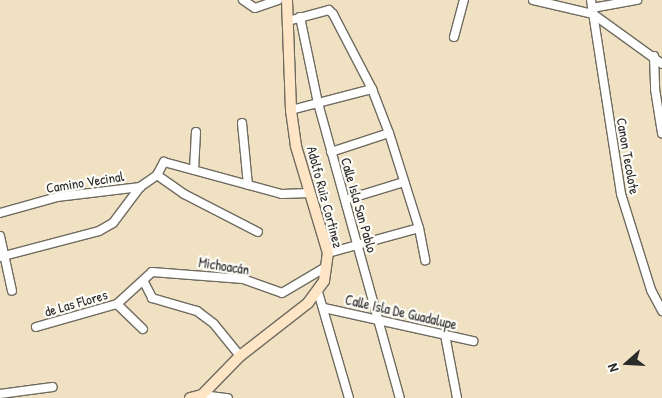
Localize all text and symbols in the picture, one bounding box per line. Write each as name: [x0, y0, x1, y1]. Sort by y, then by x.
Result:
street label: Canon Tecolote: [613, 116, 643, 196]
street label: Adolfo Ruiz Cortinez: [303, 144, 347, 250]
street label: Calle Isla San Pablo: [337, 156, 381, 254]
street label: Camino Vecinal: [45, 168, 125, 196]
street label: Michoacán: [197, 254, 251, 278]
street label: de Las Flores: [43, 286, 109, 320]
street label: Calle Isla De Guadalupe: [343, 291, 459, 333]
north arrow: [602, 338, 652, 388]
text: N: [602, 361, 623, 375]

